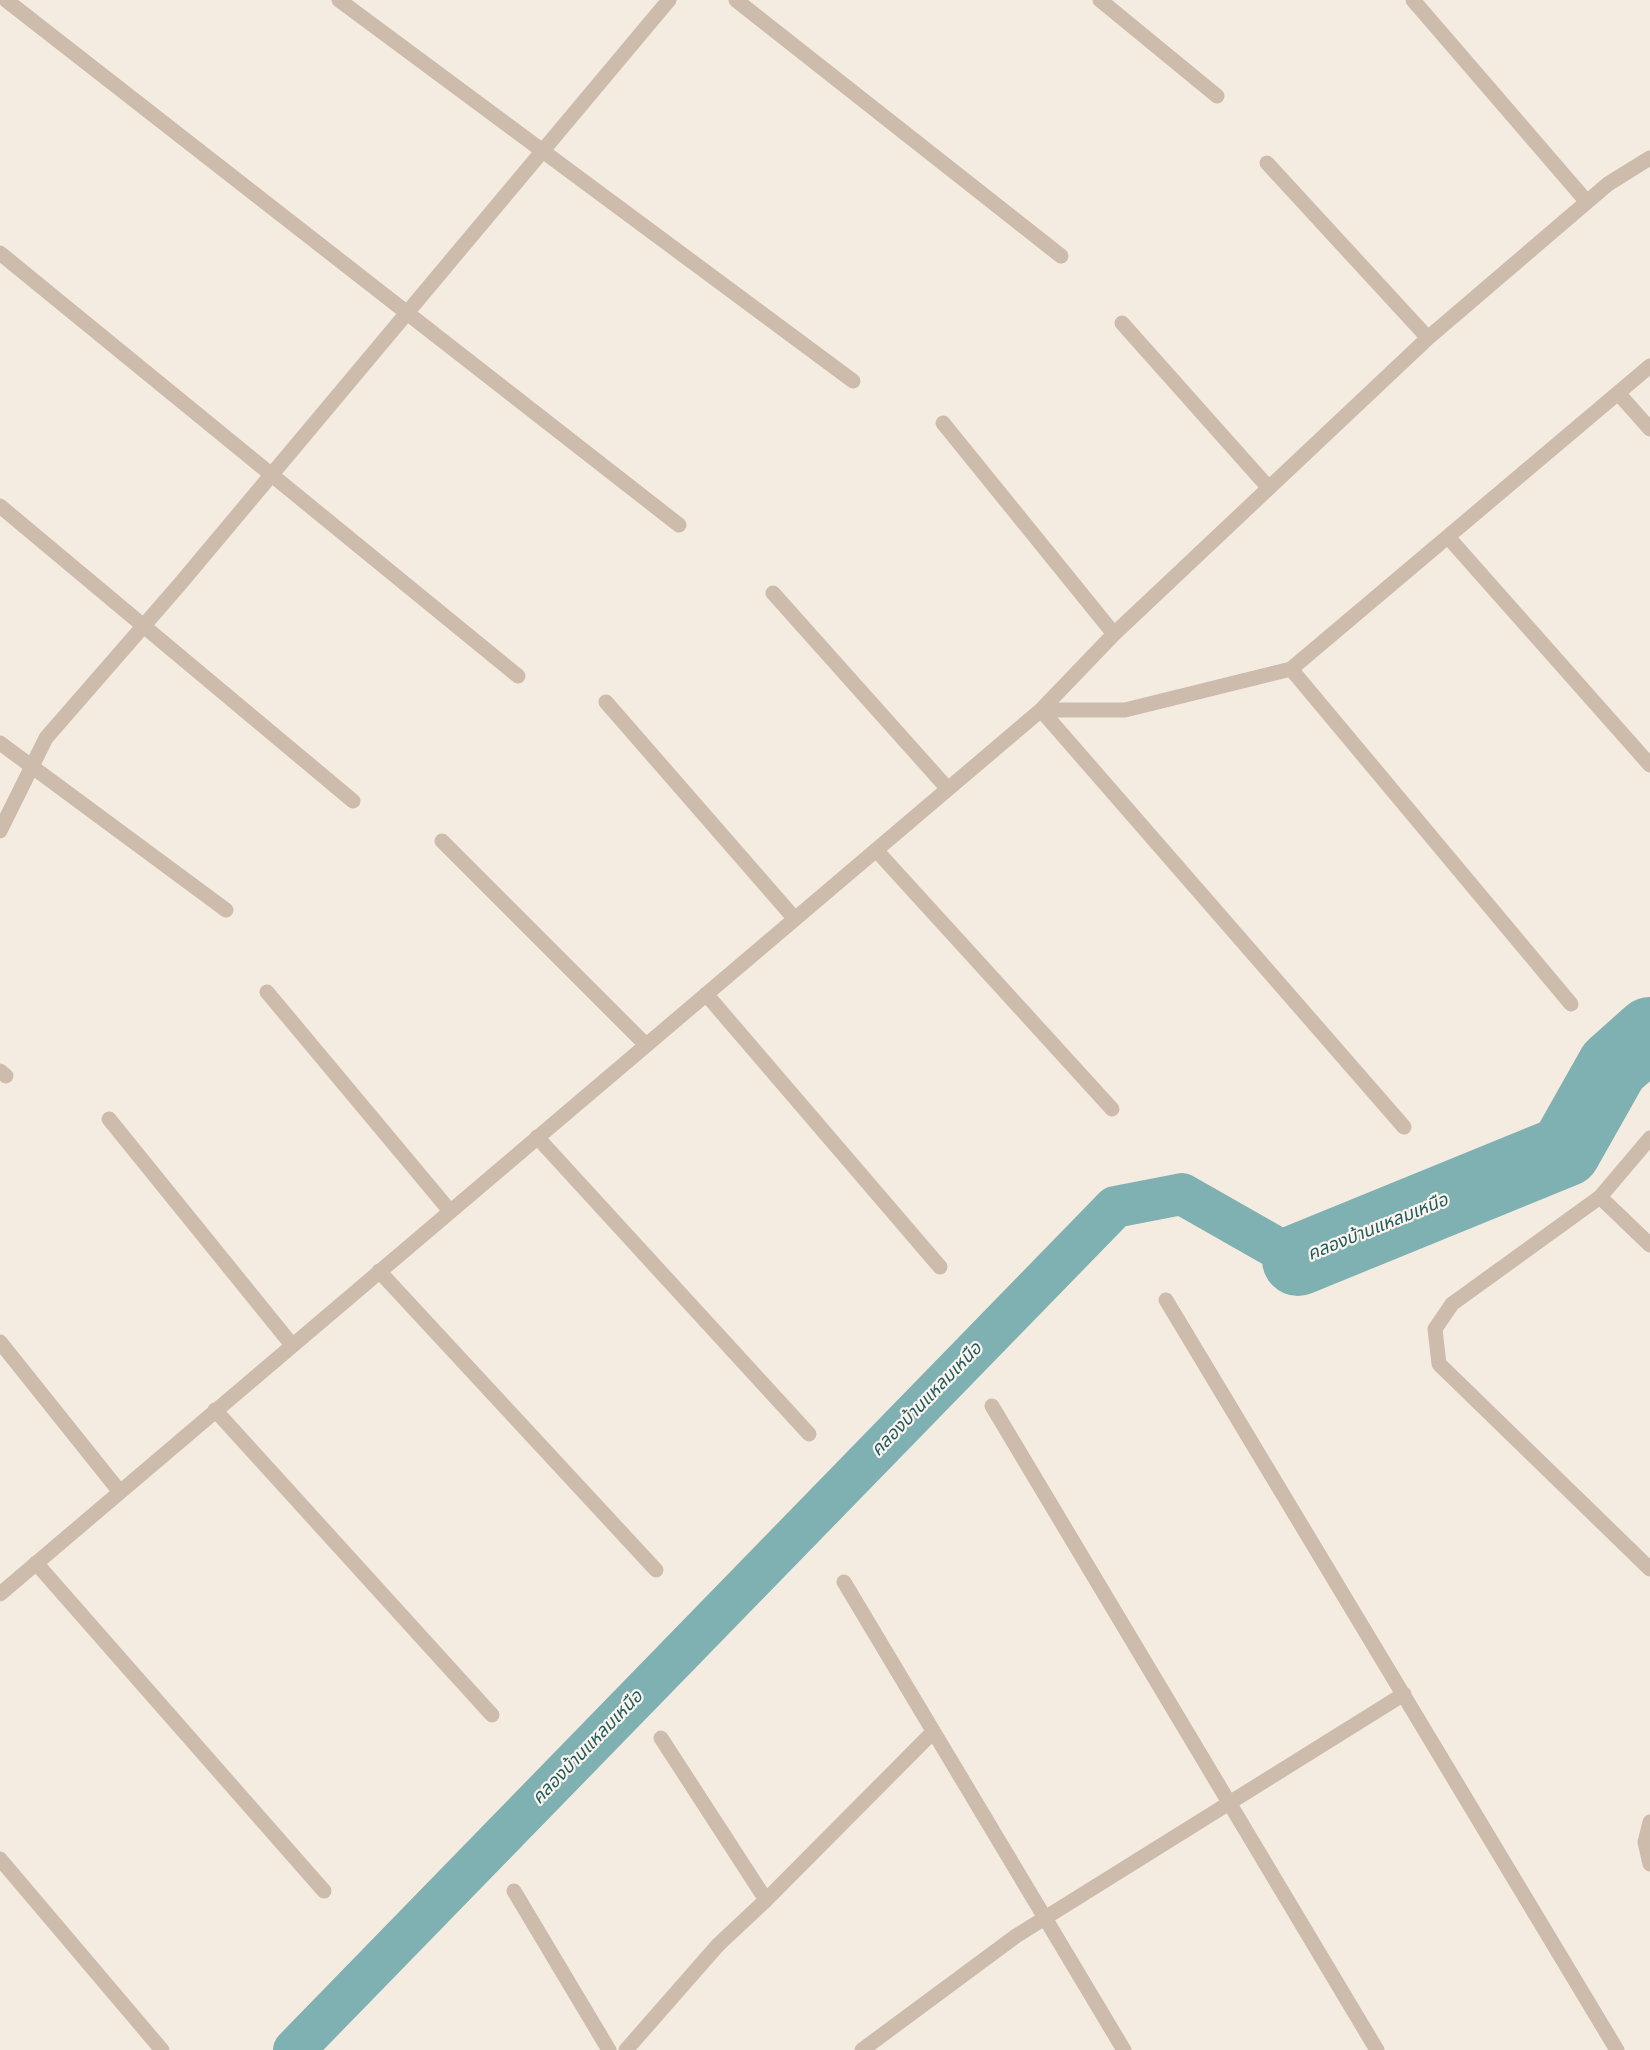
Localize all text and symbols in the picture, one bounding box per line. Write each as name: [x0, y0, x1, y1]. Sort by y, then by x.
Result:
water label: คลองบ้านแหลมเหนือ: [1304, 1190, 1452, 1266]
water label: คลองบ้านแหลมเหนือ: [867, 1339, 987, 1461]
water label: คลองบ้านแหลมเหนือ: [528, 1687, 648, 1809]

